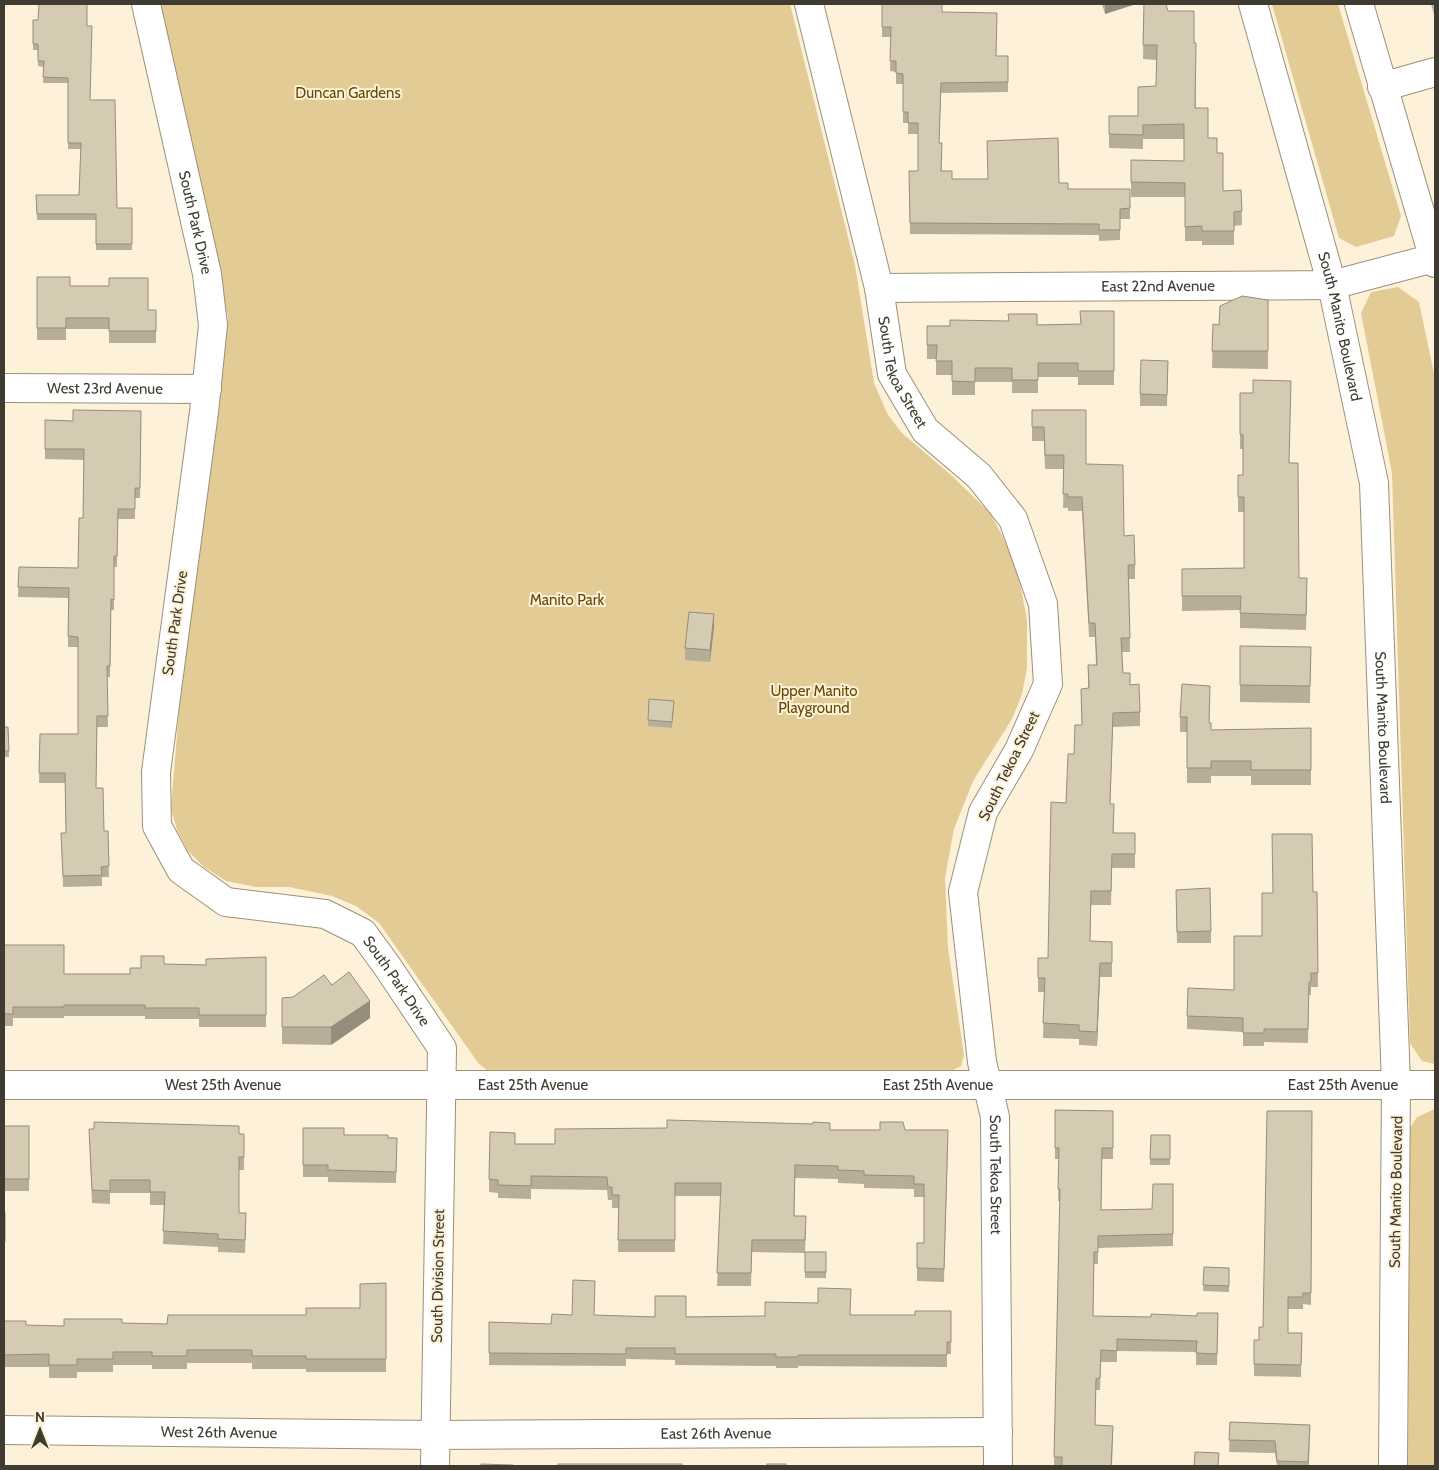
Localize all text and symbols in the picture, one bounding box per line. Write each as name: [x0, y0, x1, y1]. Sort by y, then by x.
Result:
park label: Duncan Gardens: [295, 84, 401, 102]
street label: South Park Drive: [175, 169, 216, 276]
street label: South Manito Boulevard: [1314, 250, 1365, 403]
street label: East 22nd Avenue: [1101, 277, 1215, 296]
street label: South Tekoa Street: [874, 315, 931, 431]
street label: West 23rd Avenue: [47, 379, 163, 398]
street label: South Park Drive: [159, 569, 191, 676]
park label: Manito Park: [530, 591, 605, 609]
street label: South Manito Boulevard: [1371, 651, 1395, 804]
park label: Upper Manito Playground: [770, 682, 858, 717]
street label: South Tekoa Street: [975, 708, 1043, 824]
street label: South Park Drive: [359, 932, 434, 1030]
street label: West 25th Avenue: [165, 1076, 281, 1094]
street label: East 25th Avenue: [478, 1076, 588, 1094]
street label: East 25th Avenue: [883, 1076, 993, 1094]
street label: East 25th Avenue: [1288, 1076, 1398, 1094]
street label: South Tekoa Street: [986, 1115, 1005, 1235]
street label: South Manito Boulevard: [1386, 1116, 1406, 1268]
street label: South Division Street: [428, 1209, 448, 1343]
north arrow: [15, 1405, 65, 1455]
text: N: [35, 1408, 45, 1426]
street label: West 26th Avenue: [161, 1423, 278, 1442]
street label: East 26th Avenue: [661, 1424, 772, 1443]

